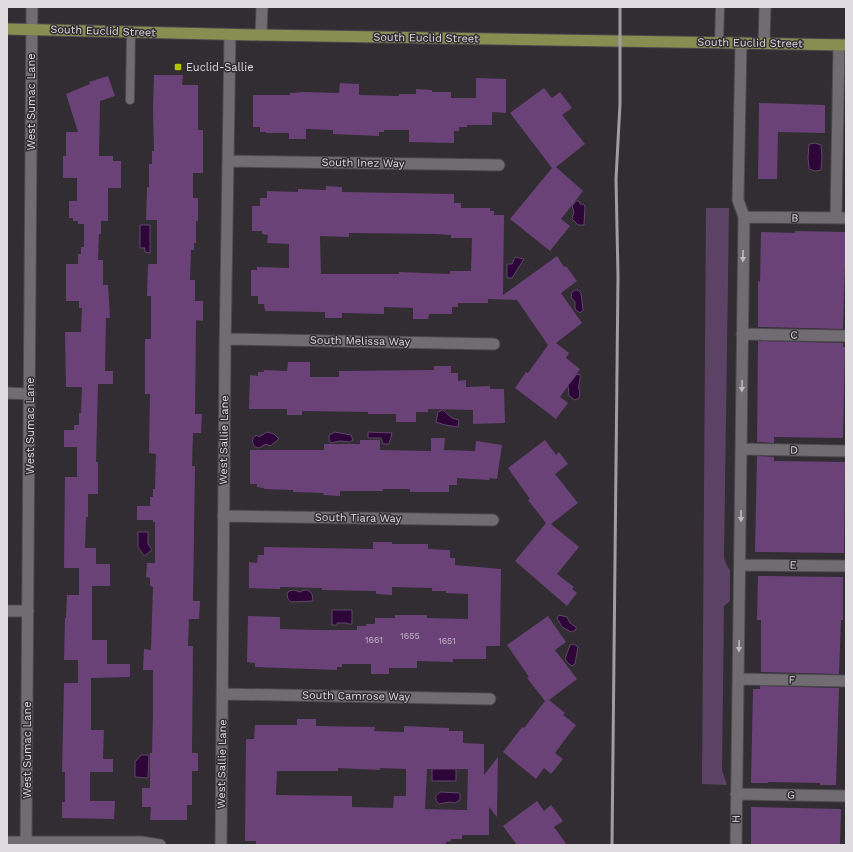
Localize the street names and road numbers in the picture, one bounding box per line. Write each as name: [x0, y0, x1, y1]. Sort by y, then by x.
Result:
street label: South Euclid Street: [50, 23, 156, 39]
street label: South Euclid Street: [373, 31, 479, 45]
street label: South Euclid Street: [697, 36, 803, 50]
street label: West Sumac Lane: [25, 53, 38, 151]
street label: South Inez Way: [321, 156, 405, 170]
street label: B: [791, 211, 799, 225]
street label: C: [790, 328, 798, 342]
street label: South Melissa Way: [310, 334, 411, 348]
street label: West Sumac Lane: [24, 377, 37, 475]
street label: West Sallie Lane: [217, 395, 231, 485]
street label: D: [790, 443, 798, 457]
street label: South Tiara Way: [315, 511, 402, 525]
street label: E: [789, 558, 797, 572]
street label: F: [789, 673, 796, 687]
street label: South Camrose Way: [302, 689, 410, 703]
street label: West Sumac Lane: [21, 701, 34, 799]
street label: West Sallie Lane: [215, 719, 229, 809]
street label: G: [787, 788, 795, 802]
street label: H: [729, 815, 743, 823]

